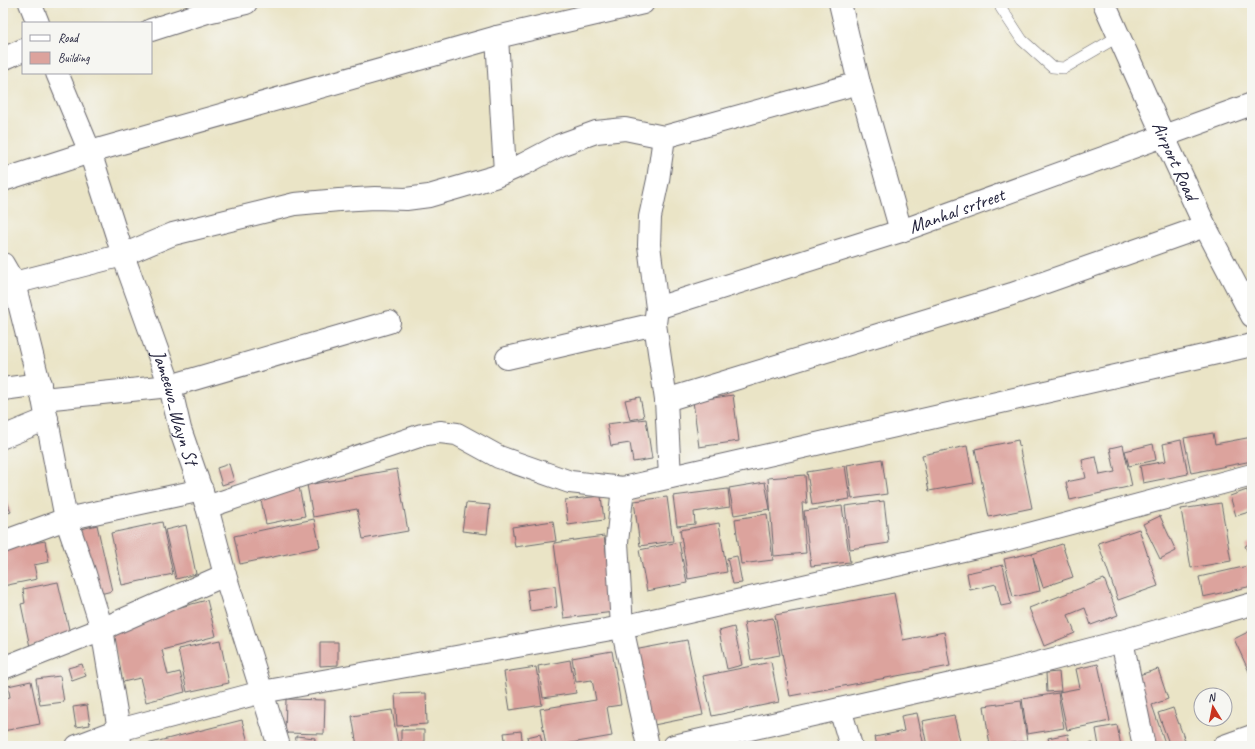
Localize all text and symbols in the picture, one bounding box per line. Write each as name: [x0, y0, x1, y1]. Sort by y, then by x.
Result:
legend: [22, 22, 152, 74]
text: Road: [58, 30, 80, 46]
text: Building: [58, 50, 90, 66]
street label: Airport Road: [1146, 118, 1205, 207]
street label: Manhal srtreet: [906, 182, 1009, 239]
street label: Jameewo_Wayn St: [146, 346, 204, 471]
north arrow: [1193, 687, 1233, 727]
text: N: [1207, 689, 1218, 705]

